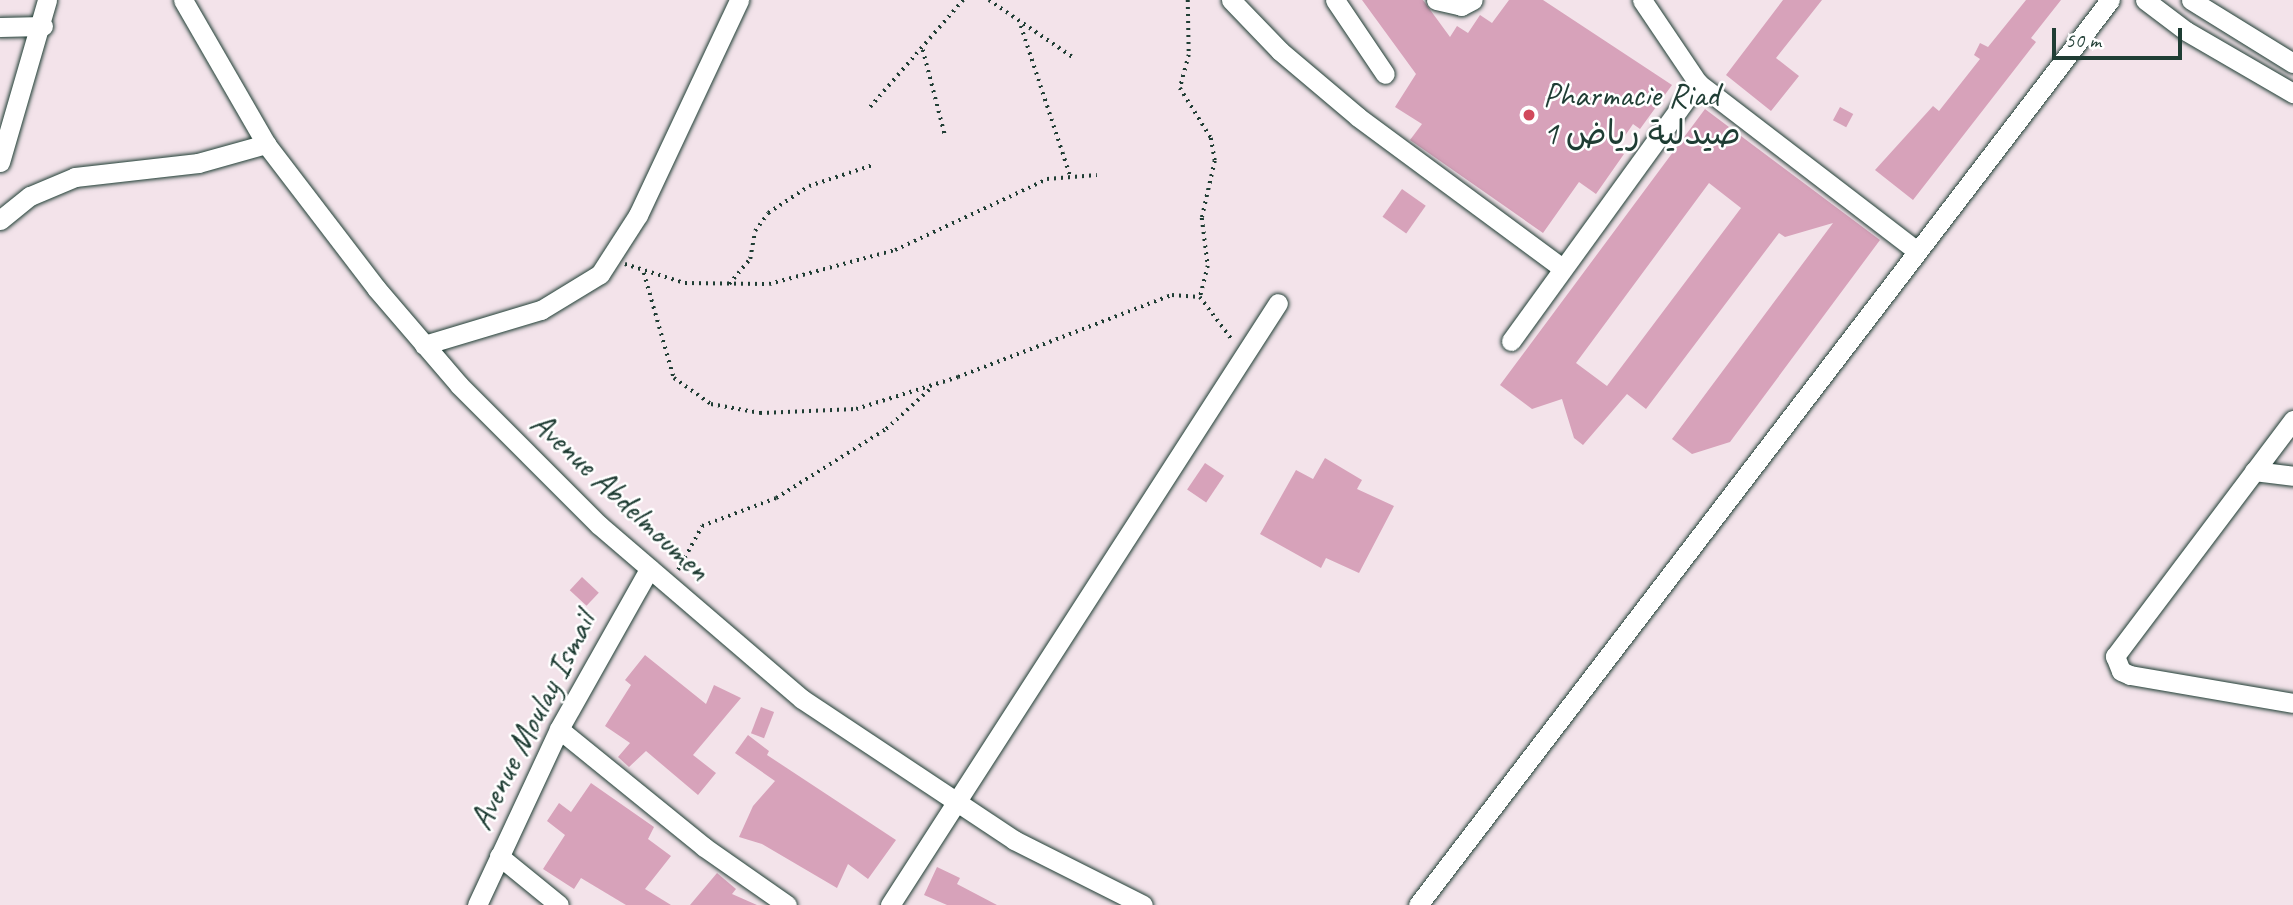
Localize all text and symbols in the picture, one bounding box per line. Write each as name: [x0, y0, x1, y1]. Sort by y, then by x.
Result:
scale bar: [2055, 14, 2184, 58]
text: 50 m: [2065, 27, 2101, 53]
place label: Pharmacie Riad 1 صيدلية رياض: [1543, 76, 1741, 154]
marker: Pharmacie Riad 1 صيدلية رياض: [1521, 107, 1537, 123]
street label: Avenue Abdelmoumen: [522, 403, 718, 591]
street label: Avenue Moulay Ismail: [461, 605, 605, 837]

